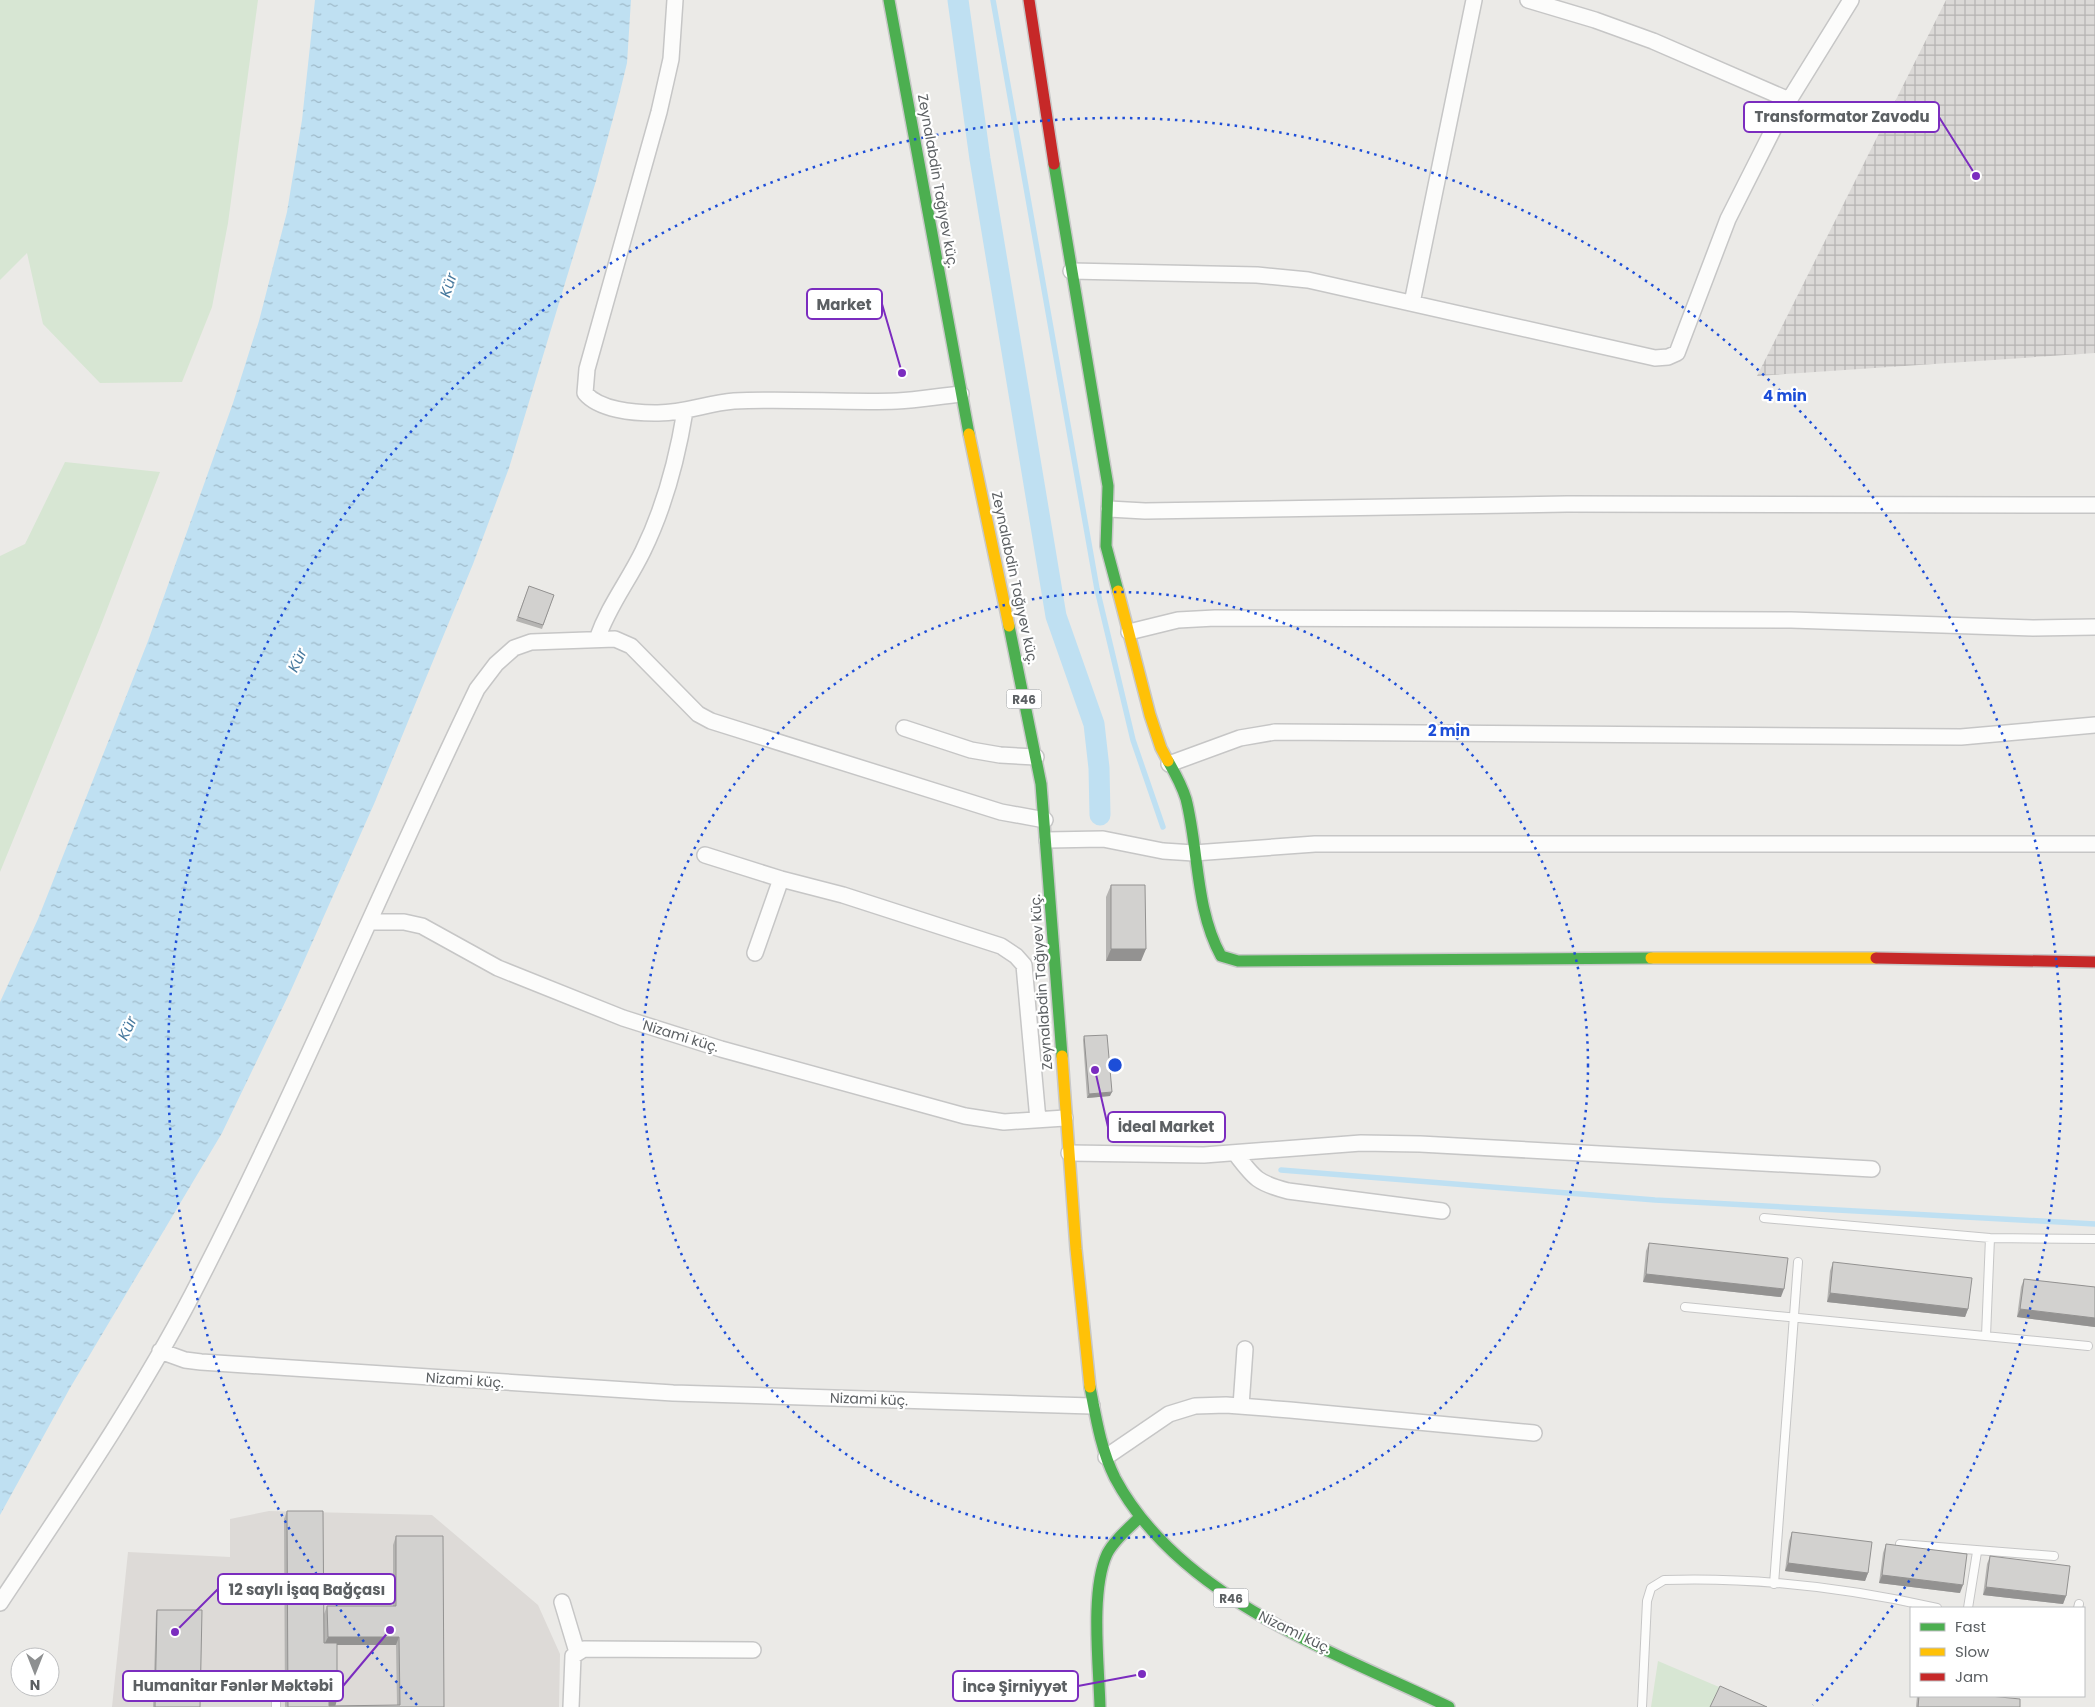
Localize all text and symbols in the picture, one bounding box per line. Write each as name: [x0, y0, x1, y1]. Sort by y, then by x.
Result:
street label: Zeynalabdin Tağıyev küç.: [913, 92, 963, 270]
callout: Transformator Zavodu: [1744, 102, 1939, 132]
text: Transformator Zavodu: [1754, 106, 1930, 127]
water label: Kür: [434, 270, 462, 300]
callout: Market: [807, 289, 882, 319]
text: Market: [817, 294, 871, 315]
text: 4 min: [1763, 385, 1807, 406]
street label: Zeynalabdin Tağıyev küç.: [987, 490, 1043, 666]
water label: Kür: [282, 644, 312, 675]
road number: R46: [1006, 690, 1042, 709]
text: 2 min: [1428, 720, 1470, 741]
street label: Zeynalabdin Tağıyev küç.: [1025, 893, 1057, 1071]
water label: Kür: [112, 1012, 142, 1043]
street label: Nizami küç.: [641, 1015, 721, 1057]
centre of rings: [1106, 1056, 1124, 1074]
callout: İdeal Market: [1108, 1112, 1225, 1142]
text: İdeal Market: [1118, 1116, 1214, 1137]
street label: Nizami küç.: [425, 1367, 505, 1393]
street label: Nizami küç.: [830, 1388, 909, 1410]
callout: 12 saylı İşaq Bağçası: [218, 1574, 395, 1604]
text: 12 saylı İşaq Bağçası: [229, 1579, 385, 1600]
road number: R46: [1214, 1589, 1248, 1608]
street label: Nizami küç.: [1255, 1606, 1335, 1658]
legend: [1910, 1607, 2085, 1697]
text: Fast: [1955, 1616, 1986, 1637]
text: Slow: [1955, 1641, 1990, 1662]
north arrow: [10, 1647, 60, 1697]
text: Jam: [1955, 1666, 1989, 1687]
callout: Humanitar Fənlər Məktəbi: [123, 1671, 343, 1701]
callout: İncə Şirniyyət: [953, 1671, 1078, 1701]
text: N: [30, 1675, 40, 1695]
text: Humanitar Fənlər Məktəbi: [133, 1675, 333, 1696]
text: İncə Şirniyyət: [963, 1676, 1067, 1697]

